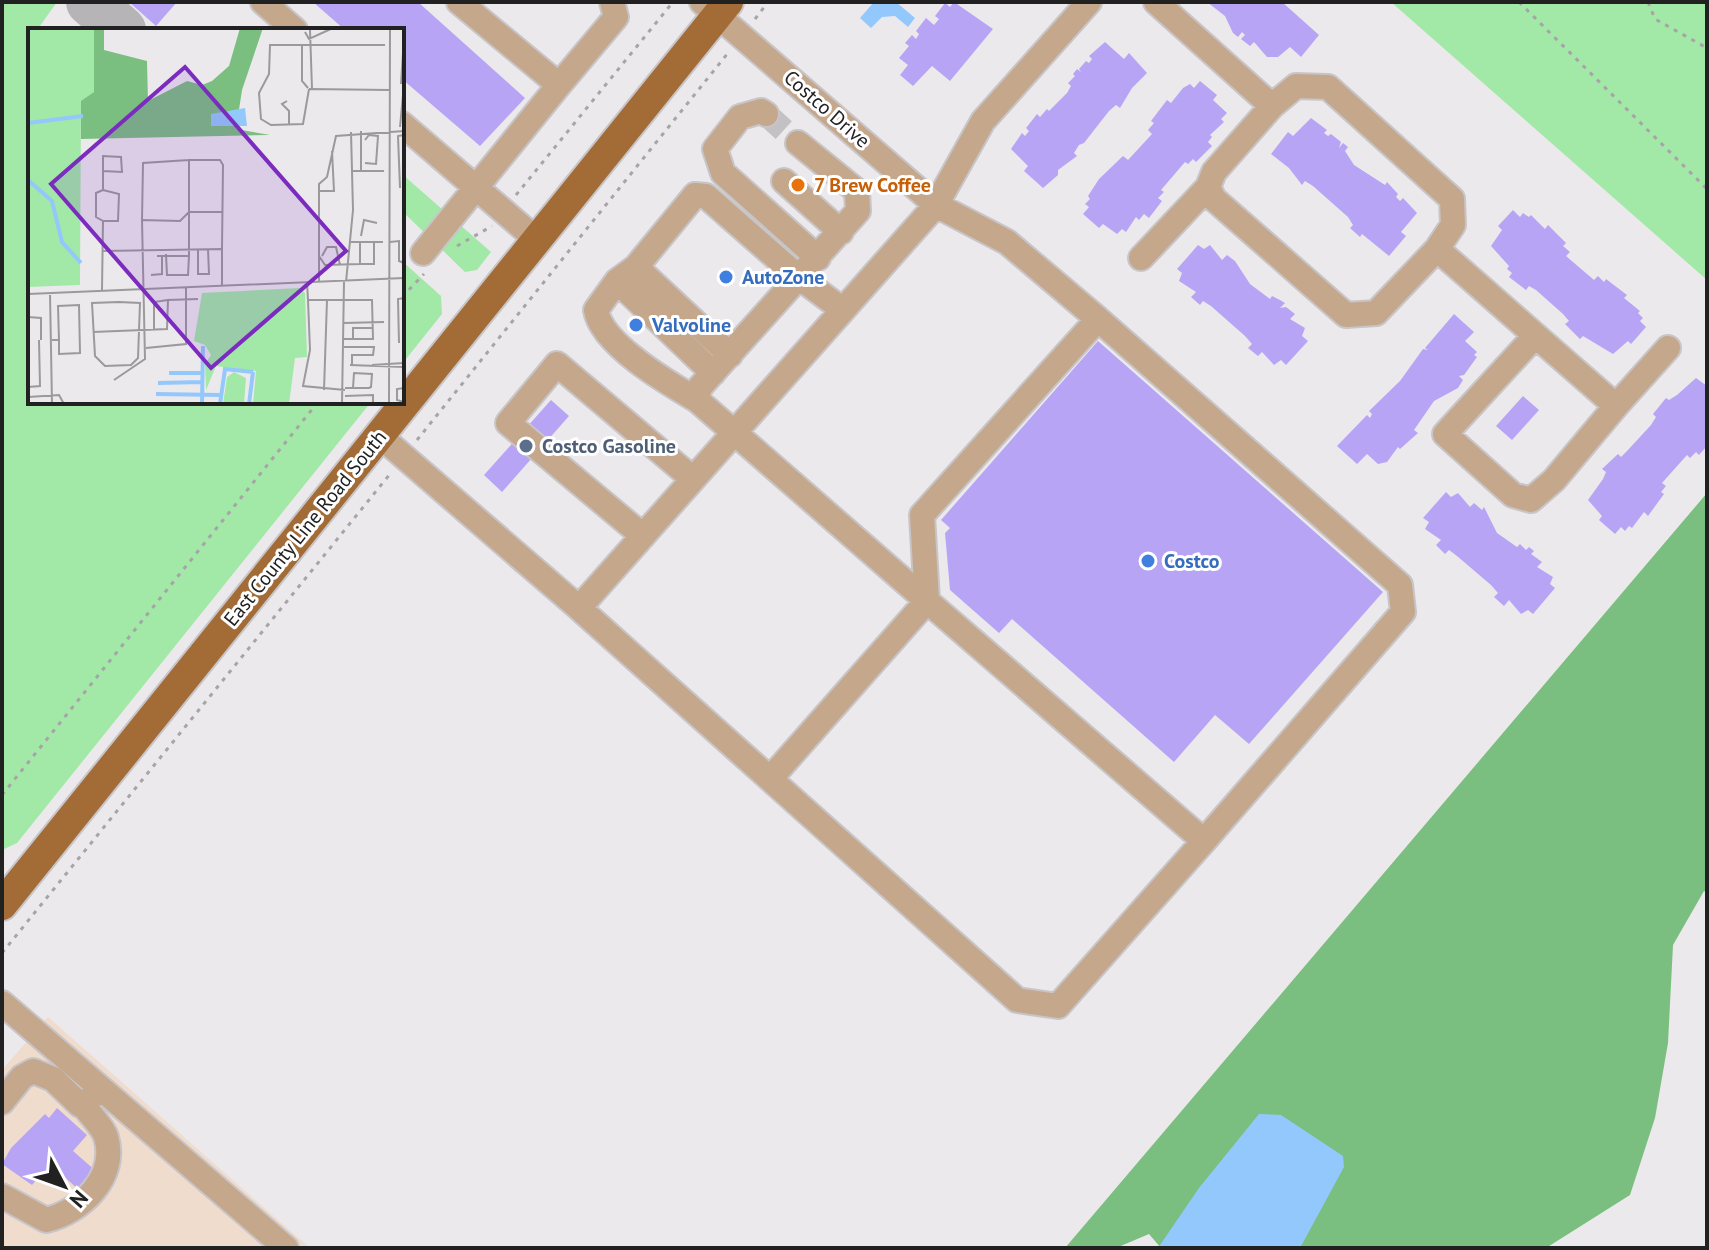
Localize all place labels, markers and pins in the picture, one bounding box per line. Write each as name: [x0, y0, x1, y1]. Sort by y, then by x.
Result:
place label: 7 Brew Coffee: [814, 172, 931, 198]
marker: 7 Brew Coffee: [789, 176, 807, 194]
place label: AutoZone: [742, 264, 824, 290]
marker: AutoZone: [717, 268, 735, 286]
place label: Valvoline: [651, 312, 731, 338]
marker: Valvoline: [627, 316, 645, 334]
place label: Costco Gasoline: [542, 433, 676, 459]
marker: Costco Gasoline: [517, 437, 535, 455]
place label: Costco: [1164, 548, 1220, 574]
marker: Costco: [1139, 552, 1157, 570]

